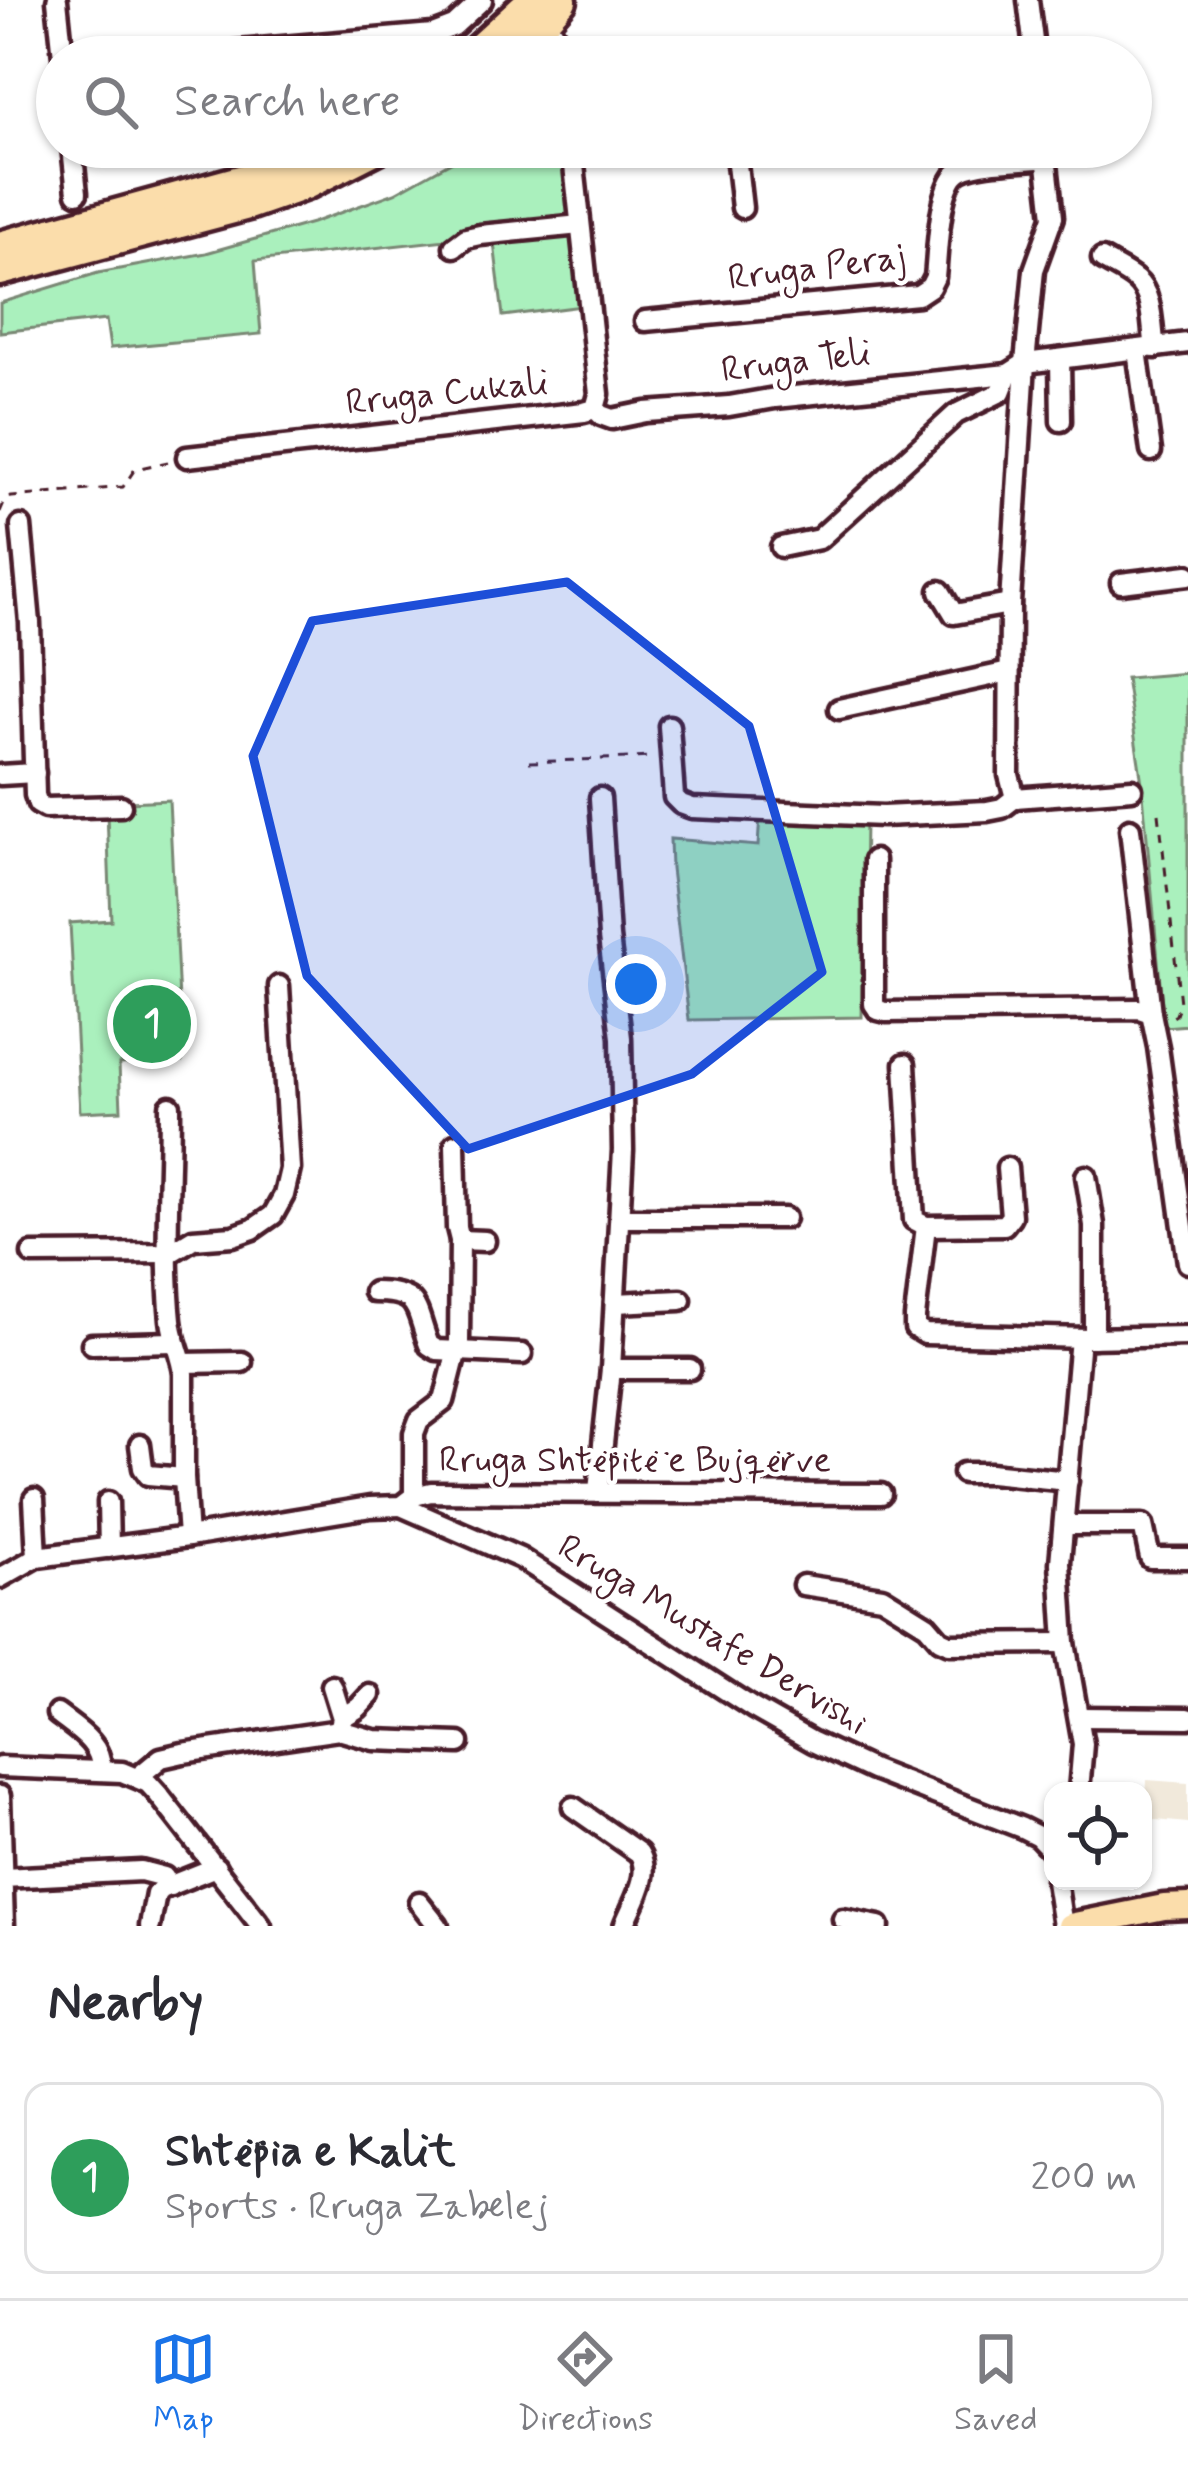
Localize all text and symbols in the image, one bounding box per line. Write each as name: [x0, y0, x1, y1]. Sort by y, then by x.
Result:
search box: [36, 36, 1152, 168]
icon: search: [78, 69, 144, 135]
text: Search here: [174, 73, 401, 132]
street label: Rruga Peraj: [725, 235, 909, 305]
street label: Rruga Teli: [719, 331, 874, 397]
street label: Rruga Cukali: [343, 360, 551, 430]
your location: [606, 954, 666, 1014]
pin: 1: [113, 979, 191, 1069]
street label: Rruga Shtëpitë e Bujqërve: [439, 1438, 831, 1487]
street label: Rruga Mustafe Dervishi: [547, 1525, 876, 1749]
map controls: [1044, 1782, 1152, 1890]
button: locate: [1044, 1782, 1152, 1890]
text: Nearby: [48, 1971, 203, 2037]
text: Shtëpia e Kalit: [165, 2123, 456, 2182]
text: 1: [81, 2153, 99, 2204]
text: 200 m: [1031, 2153, 1137, 2204]
text: Sports · Rruga Zabelej: [165, 2182, 549, 2233]
tab: Map: [150, 2326, 216, 2442]
tab: Directions: [517, 2326, 653, 2442]
tab: Saved: [954, 2326, 1038, 2442]

